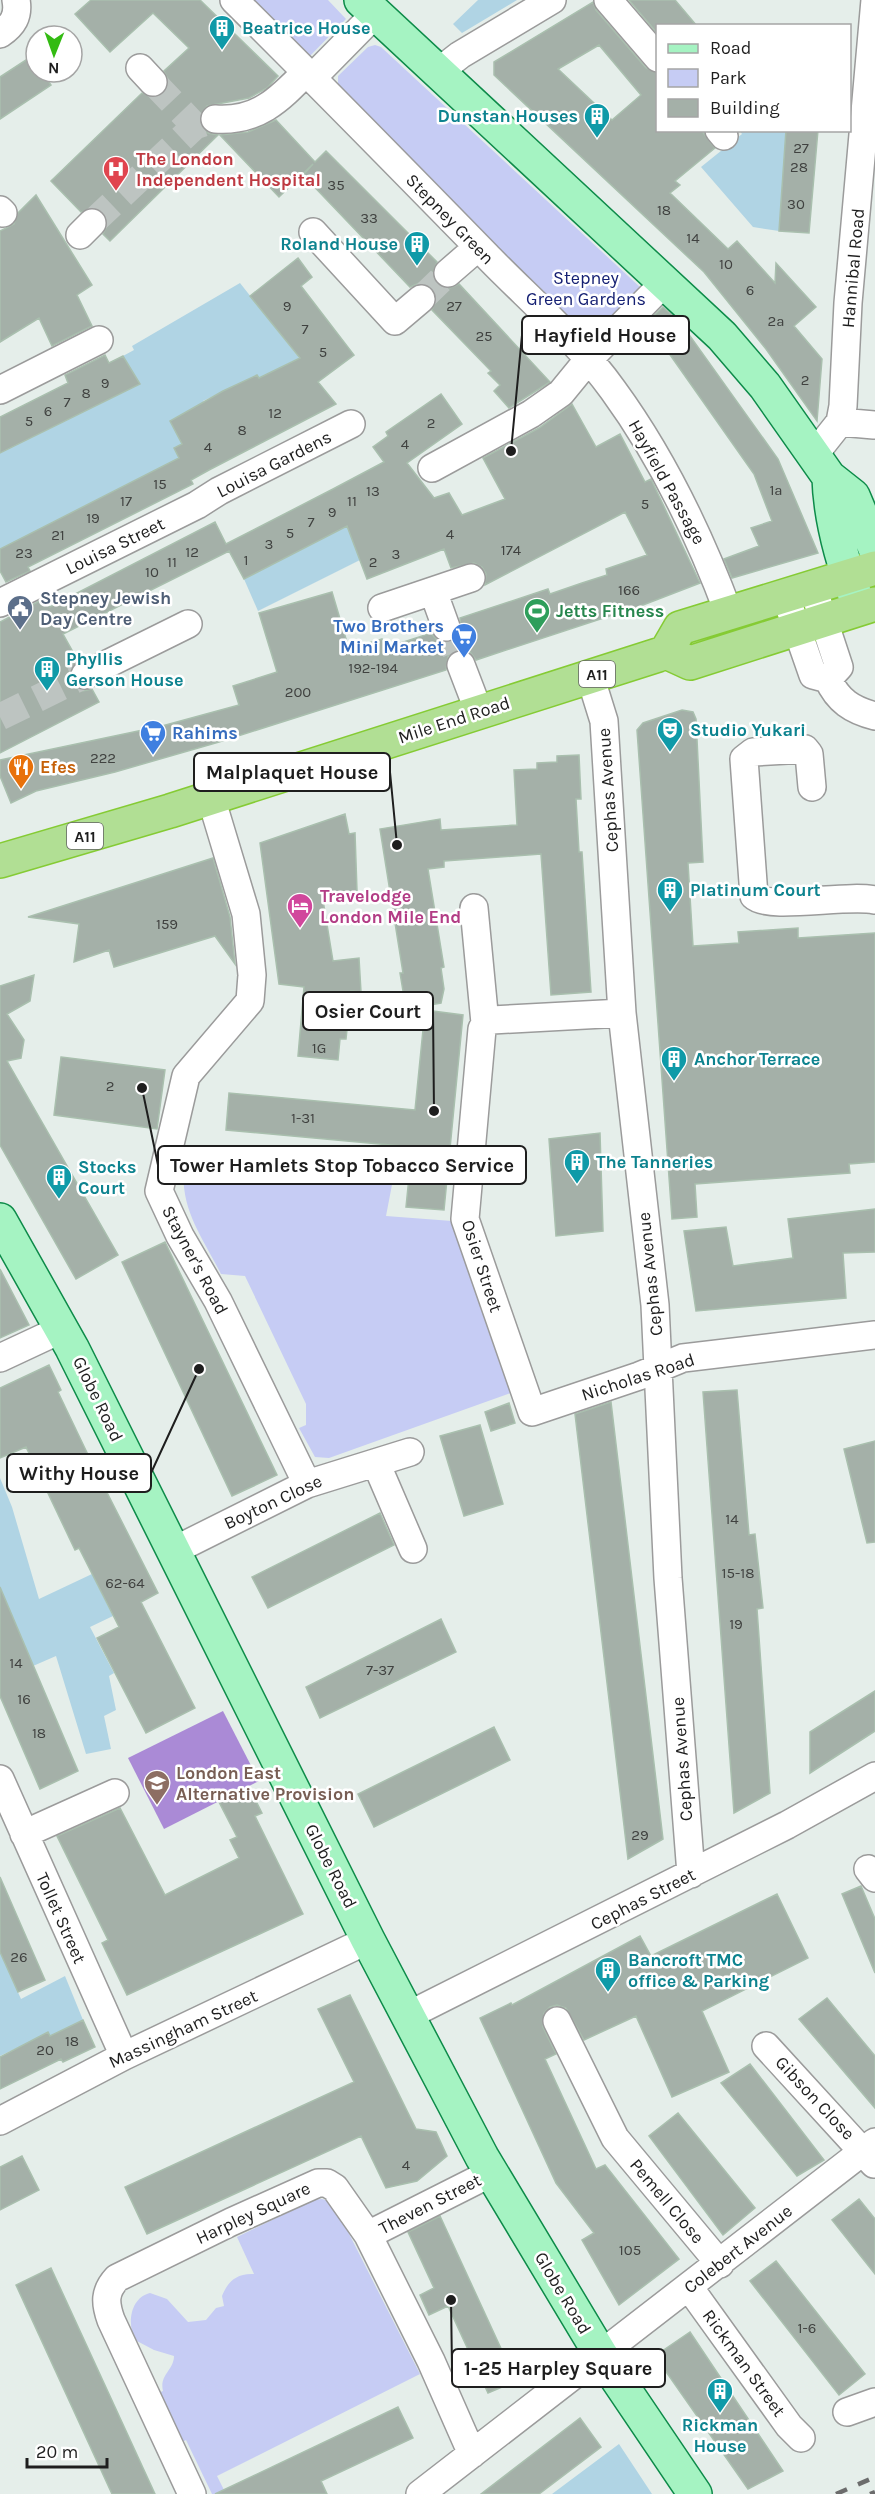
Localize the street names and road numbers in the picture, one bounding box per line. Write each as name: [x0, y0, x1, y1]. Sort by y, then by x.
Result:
street label: Stepney Green: [401, 169, 499, 269]
street label: Hannibal Road: [837, 207, 869, 329]
street label: Hayfield Passage: [624, 416, 710, 548]
street label: Louisa Gardens: [213, 426, 335, 502]
street label: Louisa Street: [62, 512, 168, 579]
road number: A11: [579, 661, 615, 687]
street label: Mile End Road: [395, 692, 513, 748]
street label: Cephas Avenue: [593, 727, 623, 853]
road number: A11: [67, 823, 103, 849]
street label: Stayner's Road: [157, 1202, 233, 1318]
street label: Cephas Avenue: [633, 1211, 667, 1337]
street label: Osier Street: [457, 1217, 507, 1315]
street label: Nicholas Road: [579, 1348, 697, 1406]
street label: Globe Road: [68, 1353, 128, 1445]
street label: Boyton Close: [220, 1470, 326, 1534]
street label: Cephas Avenue: [667, 1696, 697, 1822]
street label: Globe Road: [300, 1820, 362, 1912]
street label: Cephas Street: [587, 1863, 699, 1935]
street label: Tollet Street: [31, 1869, 91, 1967]
street label: Massingham Street: [105, 1985, 261, 2073]
street label: Gibson Close: [771, 2051, 859, 2145]
street label: Pemell Close: [625, 2154, 709, 2248]
street label: Theven Street: [375, 2169, 485, 2239]
street label: Harpley Square: [192, 2177, 314, 2249]
street label: Colebert Avenue: [679, 2200, 797, 2298]
street label: Globe Road: [530, 2248, 596, 2338]
street label: Rickman Street: [698, 2305, 790, 2421]

